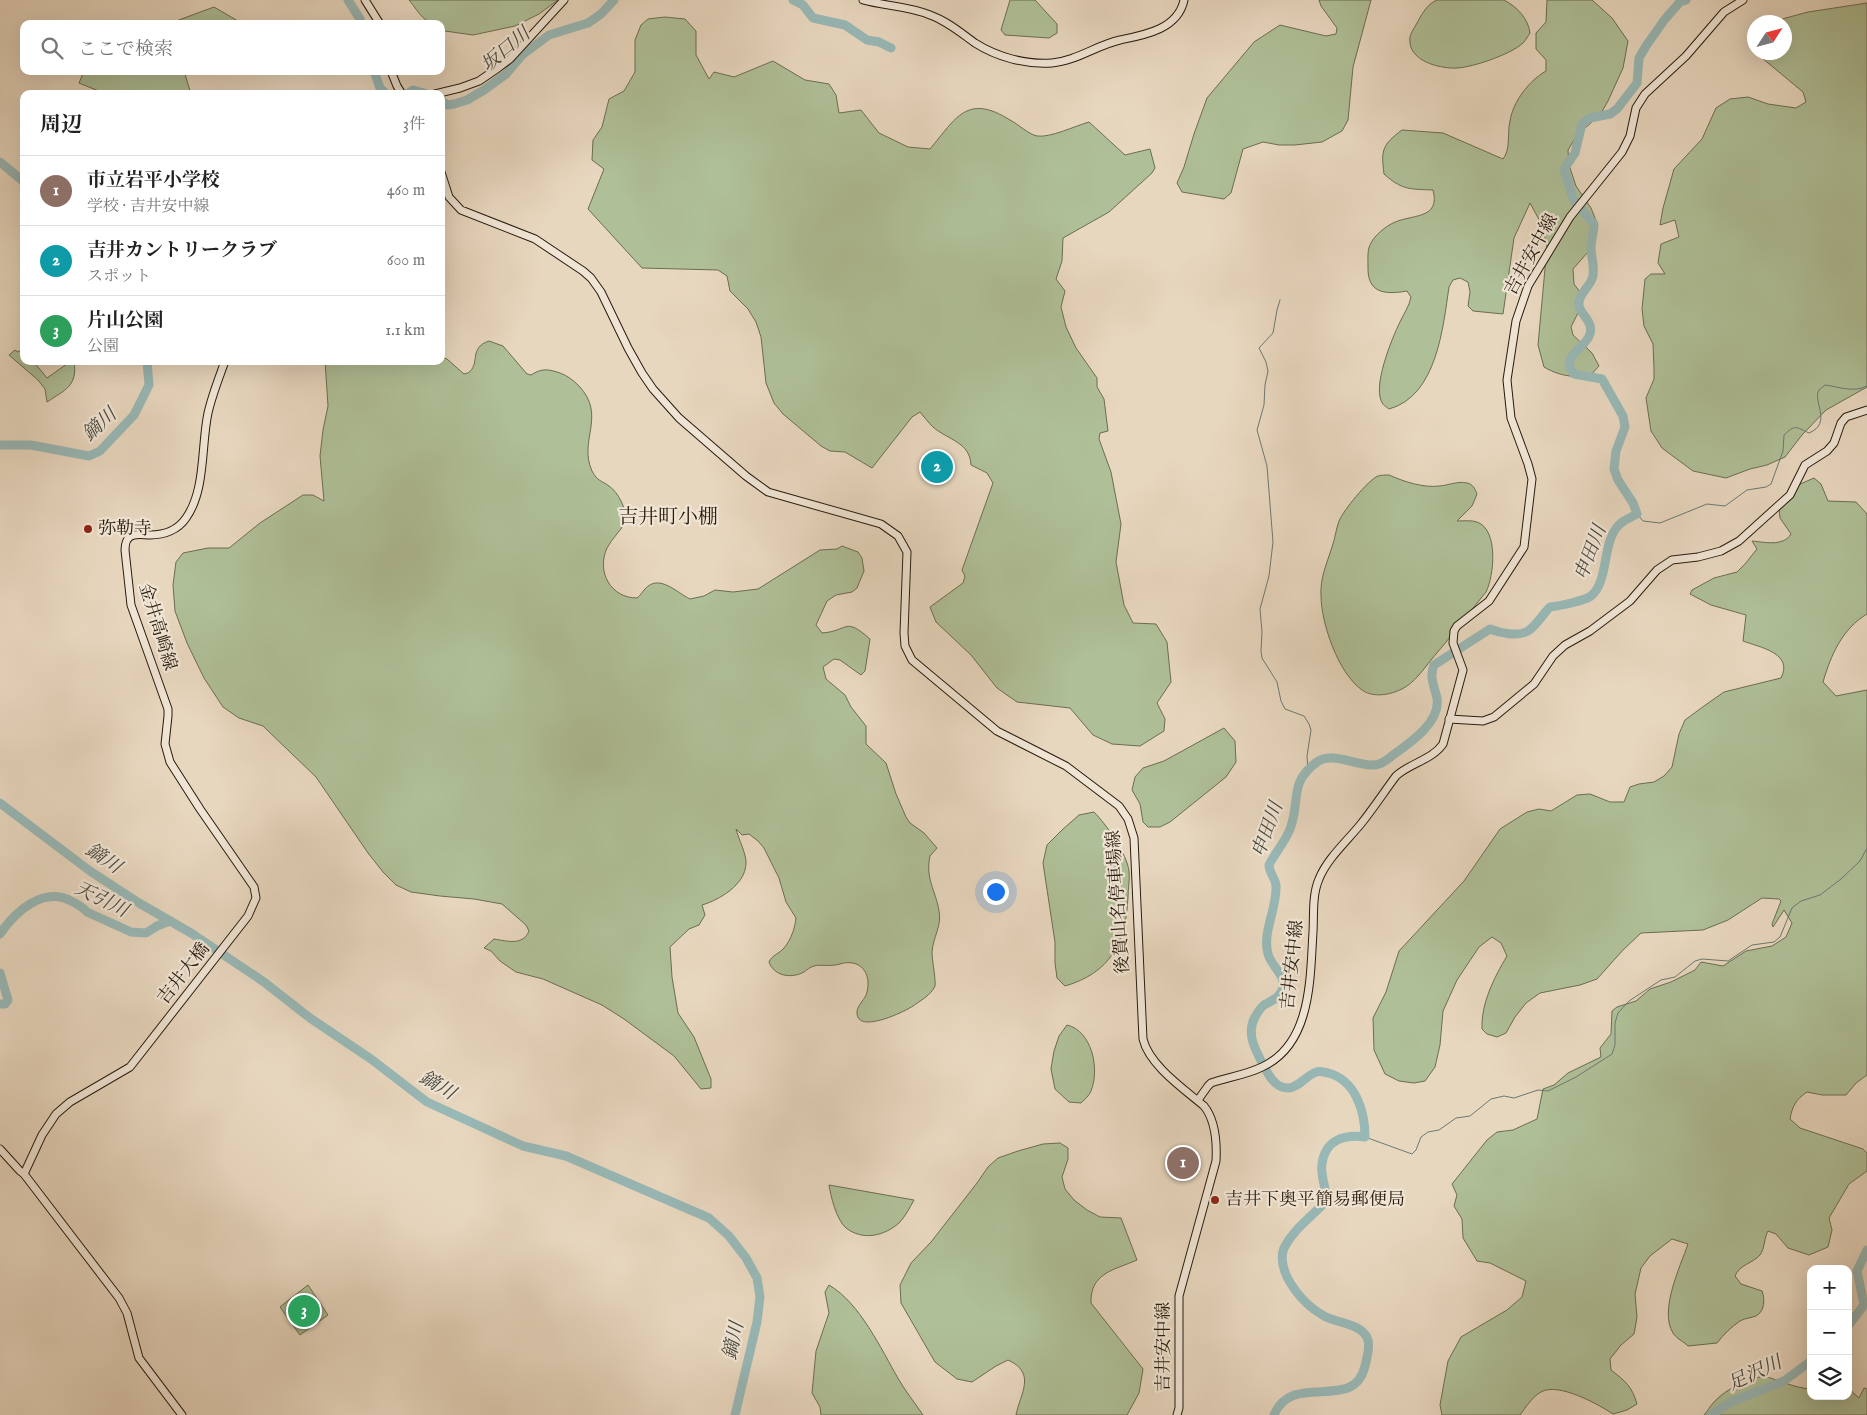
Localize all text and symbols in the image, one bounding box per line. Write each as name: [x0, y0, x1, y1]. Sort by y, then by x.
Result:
north arrow: [1747, 15, 1792, 60]
search box: [20, 20, 445, 75]
water label: 坂口川: [476, 21, 537, 78]
icon: search: [38, 34, 66, 62]
text: ここで検索: [78, 38, 173, 62]
text: 周辺: [40, 112, 82, 139]
text: 3件: [403, 115, 425, 135]
text: 市立岩平小学校: [87, 169, 220, 193]
text: 1: [53, 181, 59, 201]
text: 460 m: [387, 181, 425, 201]
text: 学校 · 吉井安中線: [87, 197, 210, 217]
street label: 吉井安中線: [1500, 210, 1564, 300]
text: 吉井カントリークラブ: [87, 239, 277, 263]
text: 2: [52, 251, 60, 271]
text: 600 m: [387, 251, 425, 271]
text: スポット: [87, 267, 151, 287]
text: 片山公園: [87, 309, 163, 333]
text: 3: [53, 321, 59, 341]
text: 1.1 km: [385, 321, 425, 341]
text: 公園: [87, 337, 119, 357]
water label: 鏑川: [78, 402, 124, 447]
pin: 2: [921, 448, 953, 486]
district label: 吉井町小棚: [618, 505, 718, 530]
place label: 弥勒寺: [98, 518, 152, 541]
water label: 申田川: [1570, 520, 1613, 584]
marker: 弥勒寺: [82, 523, 94, 535]
street label: 金井高崎線: [133, 581, 181, 673]
water label: 申田川: [1247, 797, 1290, 861]
street label: 後賀山名停車場線: [1103, 829, 1135, 975]
water label: 鏑川: [81, 838, 127, 881]
water label: 天引川: [70, 877, 134, 924]
your location: [983, 879, 1009, 905]
street label: 吉井安中線: [1277, 919, 1309, 1011]
street label: 吉井大橋: [153, 939, 215, 1009]
water label: 鏑川: [415, 1066, 461, 1107]
pin: 1: [1167, 1144, 1199, 1182]
place label: 吉井下奥平簡易郵便局: [1225, 1189, 1405, 1212]
marker: 吉井下奥平簡易郵便局: [1209, 1194, 1221, 1206]
map controls: [1807, 1265, 1852, 1400]
button: +: [1807, 1265, 1852, 1310]
pin: 3: [288, 1292, 320, 1330]
street label: 吉井安中線: [1153, 1302, 1176, 1392]
button: −: [1807, 1310, 1852, 1355]
water label: 鏑川: [718, 1318, 750, 1362]
water label: 足沢川: [1724, 1350, 1788, 1397]
button: layers: [1807, 1355, 1852, 1400]

